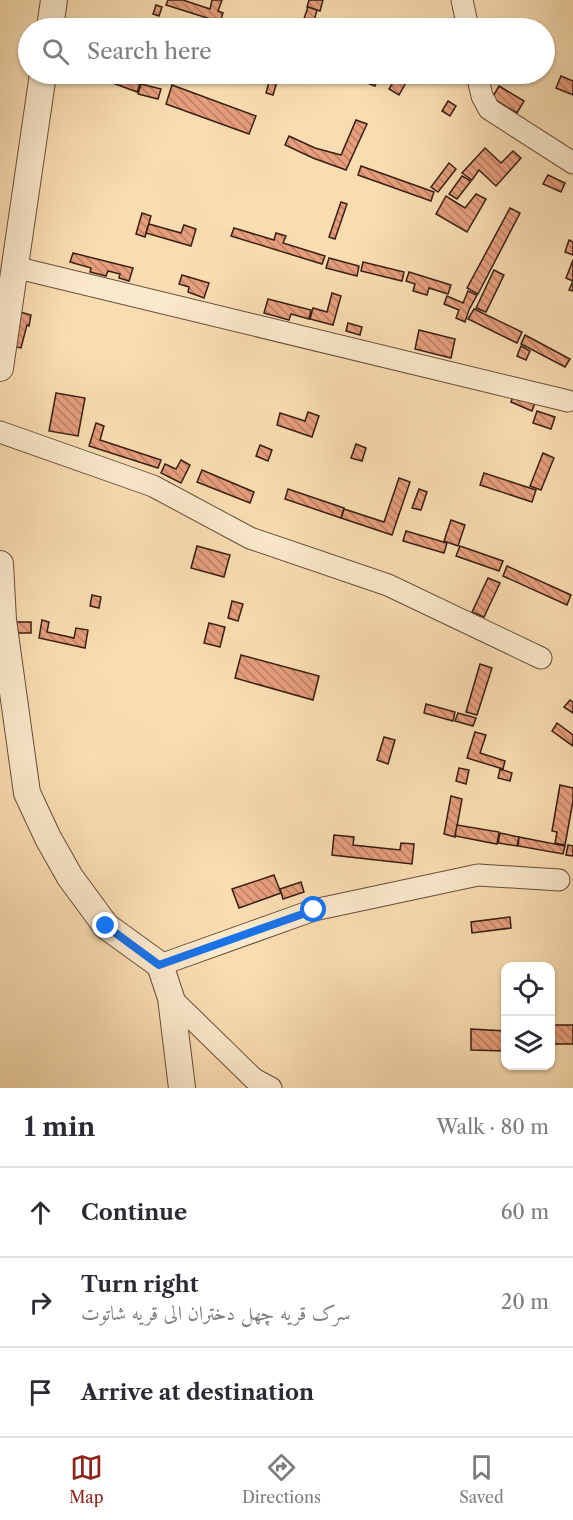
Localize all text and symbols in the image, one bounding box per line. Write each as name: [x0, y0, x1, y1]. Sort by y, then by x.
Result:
search box: [18, 18, 555, 84]
icon: search: [39, 35, 72, 68]
text: Search here: [87, 38, 212, 65]
route start: [300, 896, 326, 922]
route end: [92, 912, 118, 938]
map controls: [501, 962, 555, 1070]
button: locate: [501, 962, 555, 1016]
button: layers: [501, 1016, 555, 1070]
text: 1 min: [24, 1111, 95, 1143]
text: Walk · 80 m: [436, 1115, 549, 1139]
icon: ahead: [24, 1196, 57, 1229]
text: Continue: [81, 1199, 187, 1226]
text: 60 m: [501, 1200, 549, 1224]
text: Turn right: [81, 1271, 199, 1298]
icon: right: [24, 1286, 57, 1319]
text: 20 m: [501, 1290, 549, 1314]
text: سرک قریه چهل دختران الی قریه شاتوت: [81, 1301, 351, 1325]
icon: arrive: [24, 1376, 57, 1409]
text: Arrive at destination: [81, 1379, 314, 1406]
tab: Map: [69, 1451, 104, 1507]
tab: Directions: [242, 1451, 321, 1507]
tab: Saved: [459, 1451, 504, 1507]

